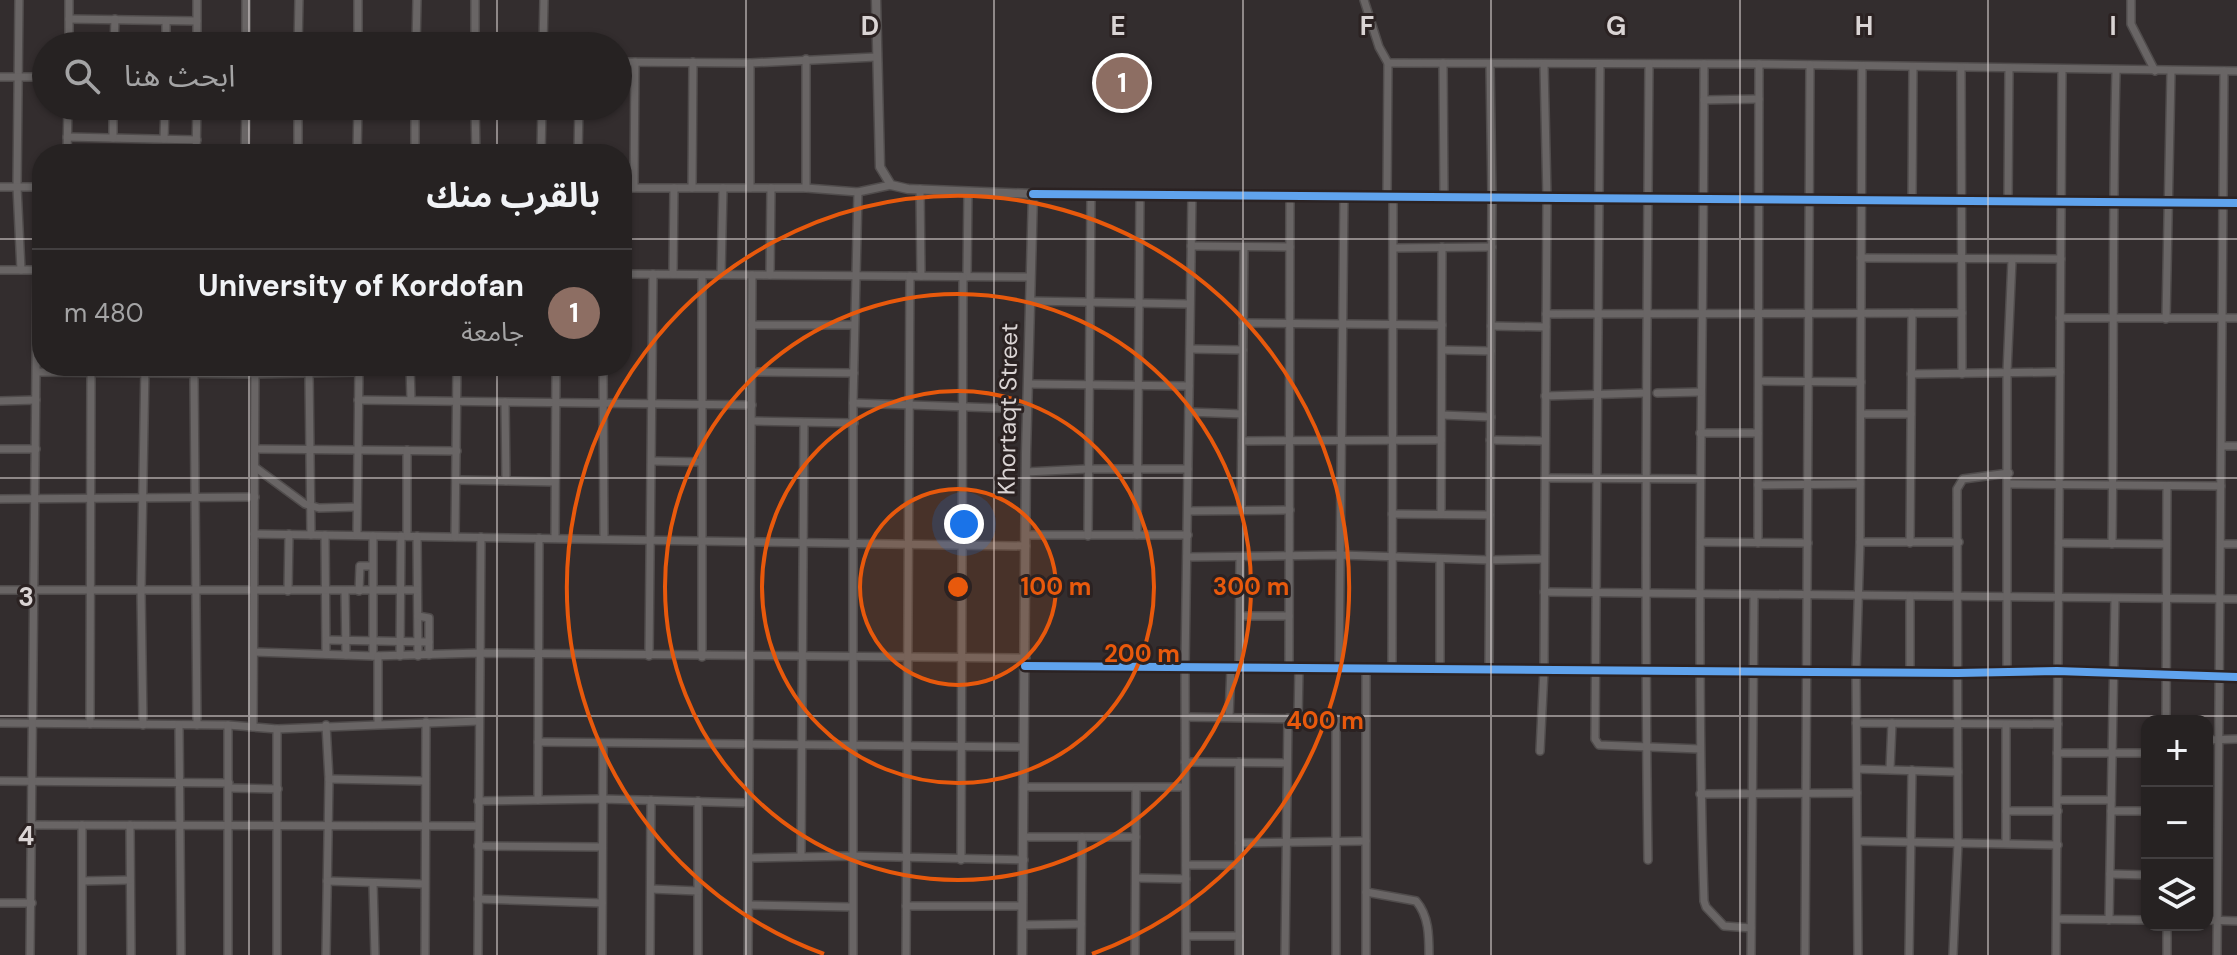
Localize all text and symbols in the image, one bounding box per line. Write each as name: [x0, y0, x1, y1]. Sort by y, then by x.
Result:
text: D: [861, 9, 879, 43]
text: E: [1110, 9, 1126, 43]
text: F: [1360, 9, 1374, 43]
text: G: [1606, 9, 1626, 43]
text: H: [1855, 9, 1873, 43]
text: I: [2109, 9, 2117, 43]
search box: [32, 32, 632, 120]
pin: 1: [1096, 53, 1148, 113]
icon: search: [60, 54, 104, 98]
text: ابحث هنا: [124, 56, 235, 95]
text: بالقرب منك: [426, 173, 600, 218]
text: University of Kordofan: [198, 266, 524, 305]
text: 480 m: [64, 296, 143, 330]
text: 1: [569, 296, 579, 330]
text: جامعة: [461, 315, 524, 349]
street label: Khortaqt Street: [990, 323, 1025, 495]
your location: [944, 504, 984, 544]
text: 100 m: [1021, 571, 1091, 602]
text: 300 m: [1213, 571, 1289, 602]
centre of rings: [944, 573, 972, 601]
text: 3: [18, 580, 34, 614]
text: 200 m: [1104, 638, 1180, 669]
text: 400 m: [1286, 705, 1364, 736]
map controls: [2141, 715, 2213, 931]
button: +: [2141, 715, 2213, 787]
button: −: [2141, 787, 2213, 859]
text: 4: [18, 819, 34, 853]
button: layers: [2141, 859, 2213, 931]

